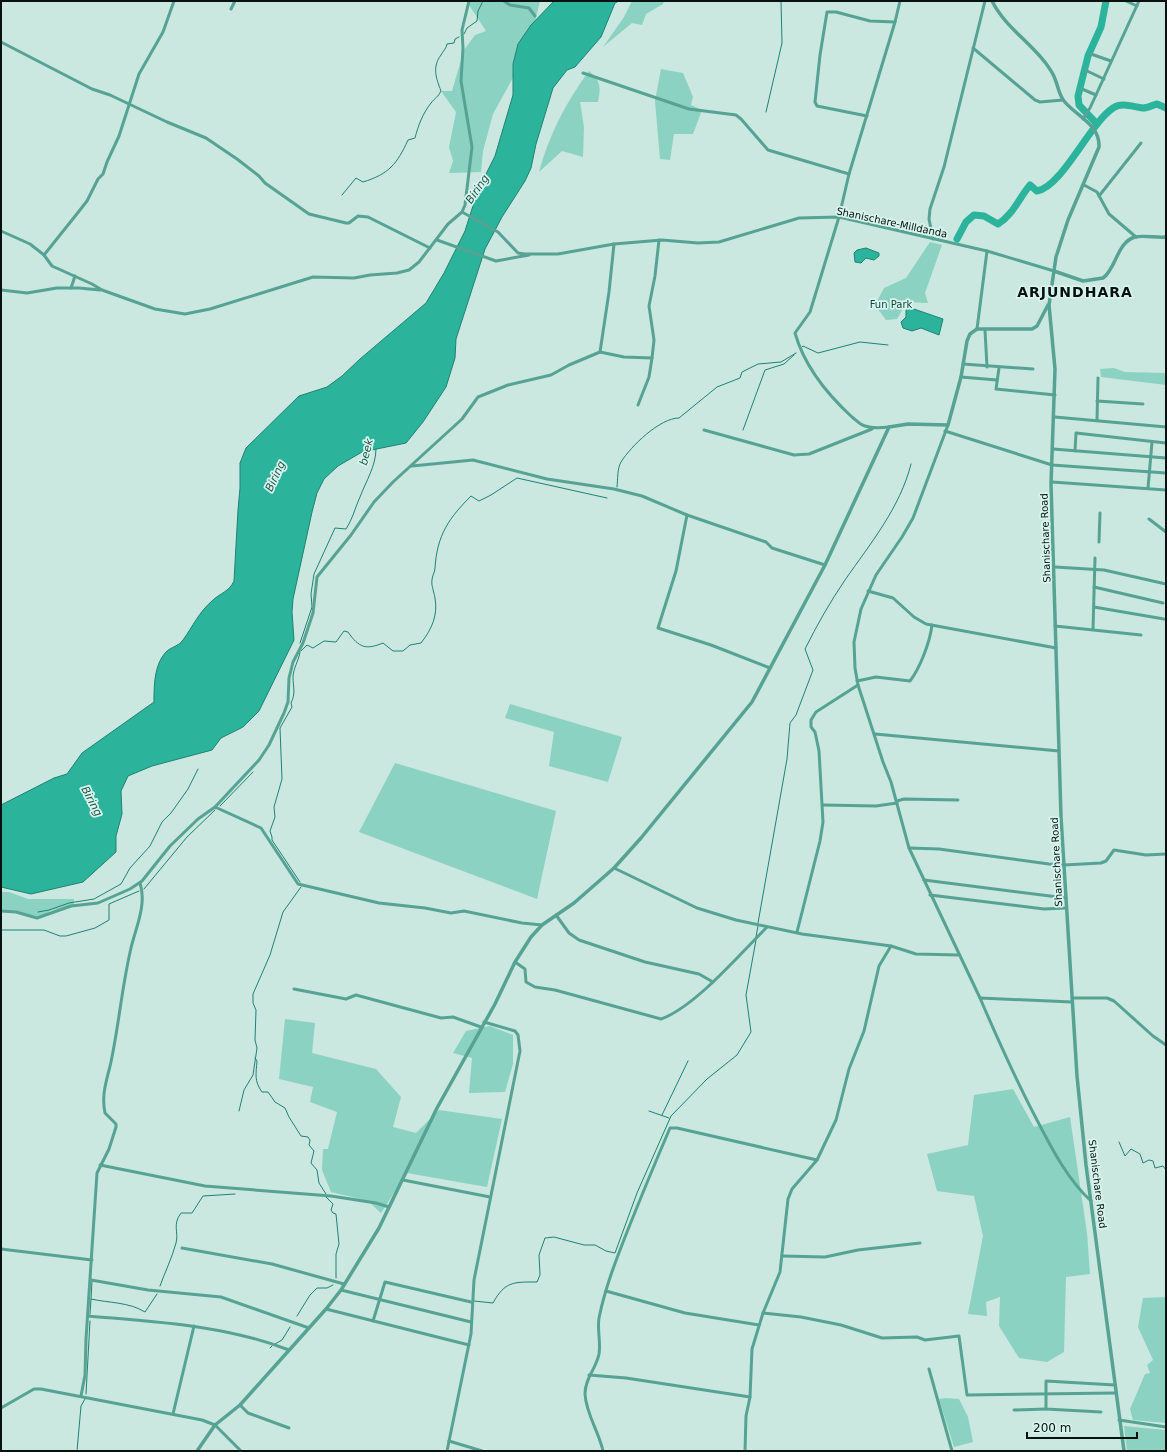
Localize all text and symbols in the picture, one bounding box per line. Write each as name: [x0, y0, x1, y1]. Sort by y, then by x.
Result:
water label: Biring: [463, 172, 492, 206]
street label: Shanischare-Milldanda: [835, 205, 948, 240]
district label: ARJUNDHARA: [1017, 284, 1133, 300]
park label: Fun Park: [870, 299, 913, 310]
water label: beek: [357, 437, 376, 467]
water label: Biring: [263, 459, 288, 494]
street label: Shanischare Road: [1038, 493, 1053, 583]
water label: Biring: [78, 784, 105, 818]
street label: Shanischare Road: [1049, 817, 1064, 907]
street label: Shanischare Road: [1087, 1139, 1108, 1229]
scale bar: [1027, 1414, 1137, 1440]
text: 200 m: [1033, 1421, 1071, 1435]

